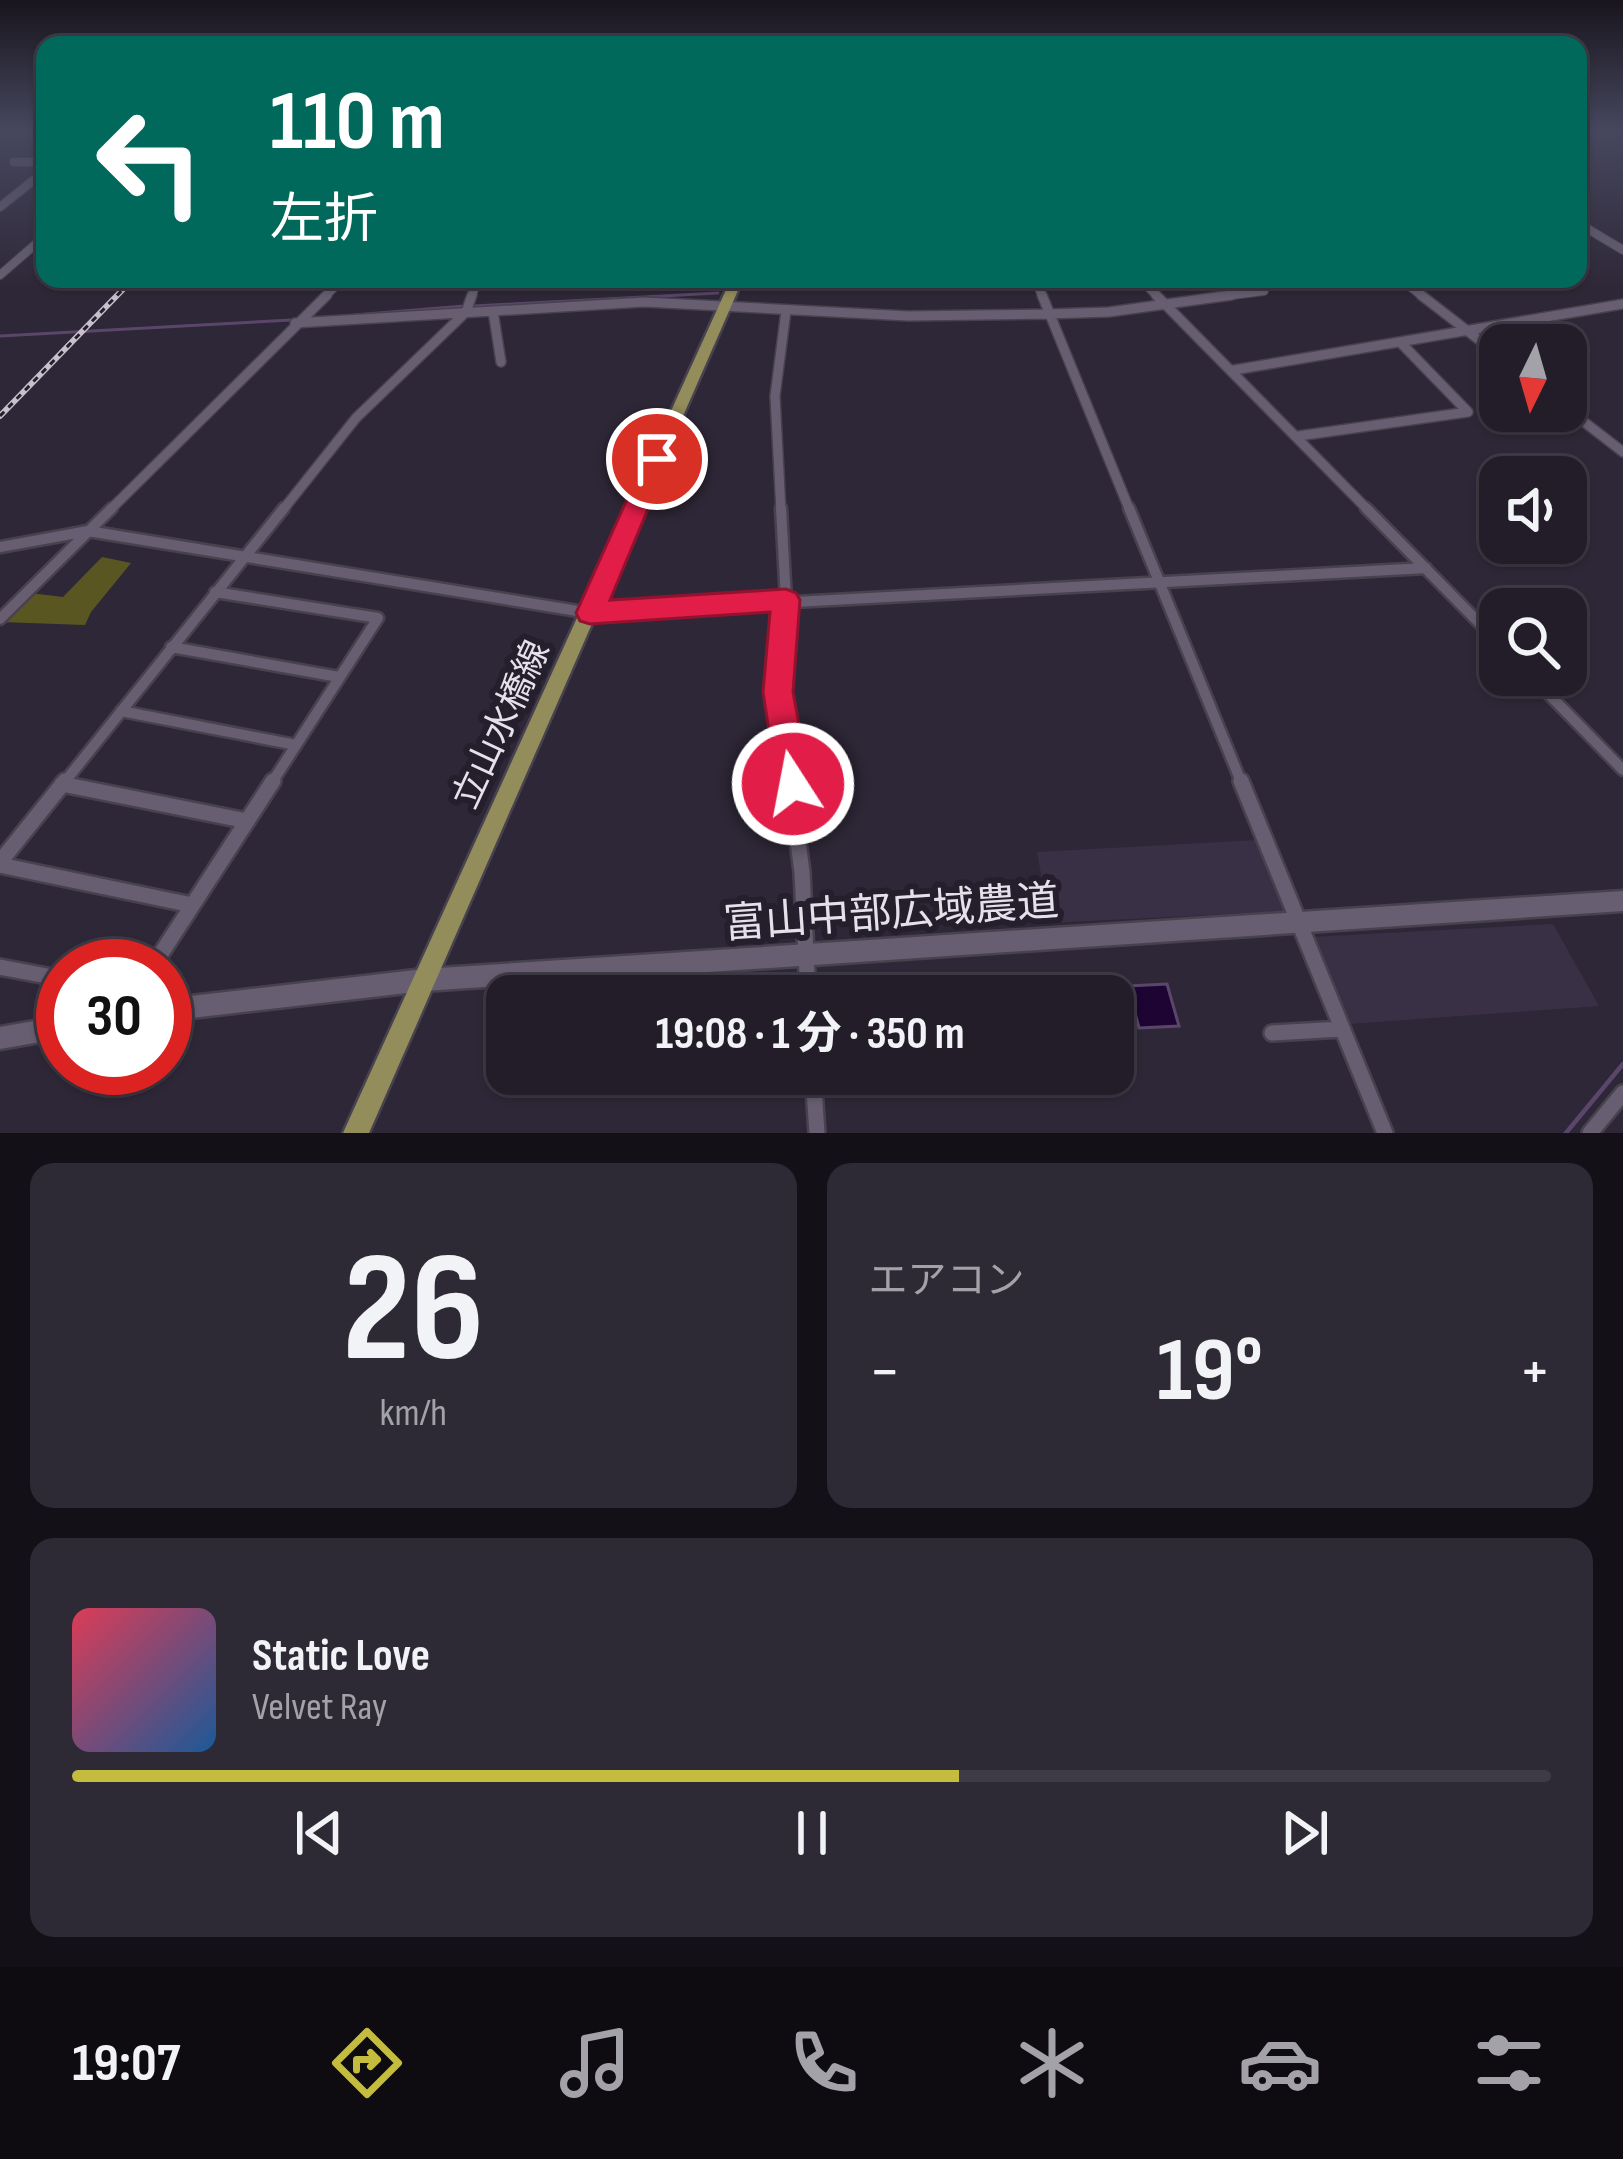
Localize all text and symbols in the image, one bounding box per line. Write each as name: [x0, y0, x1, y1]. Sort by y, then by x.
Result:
text: 110 m: [270, 72, 445, 173]
icon: left: [72, 84, 228, 240]
text: 左折: [270, 188, 378, 253]
north arrow: [1479, 324, 1587, 432]
map controls: [1479, 324, 1587, 696]
pin: [606, 408, 708, 510]
icon: arrive: [624, 426, 690, 492]
button: sound: [1479, 456, 1587, 564]
button: search: [1479, 588, 1587, 696]
street label: 立山水橋線: [445, 634, 560, 816]
position arrow: [730, 721, 856, 847]
street label: 富山中部広域農道: [722, 876, 1061, 951]
speed limit sign: 30: [36, 939, 192, 1095]
text: 19:08 · 1 分 · 350 m: [655, 1007, 965, 1062]
text: 26: [342, 1218, 484, 1405]
text: エアコン: [869, 1258, 1025, 1305]
text: 19°: [1157, 1318, 1263, 1426]
text: −: [869, 1333, 901, 1412]
text: +: [1519, 1333, 1551, 1412]
text: km/h: [380, 1390, 447, 1437]
text: Static Love: [252, 1629, 430, 1684]
text: Velvet Ray: [252, 1684, 387, 1731]
icon: previous: [286, 1800, 352, 1866]
icon: pause: [779, 1800, 845, 1866]
icon: next: [1272, 1800, 1338, 1866]
icon: directions: [325, 2021, 409, 2105]
icon: music: [553, 2021, 637, 2105]
icon: phone: [782, 2021, 866, 2105]
icon: climate: [1010, 2021, 1094, 2105]
icon: car: [1238, 2021, 1322, 2105]
icon: filters: [1467, 2021, 1551, 2105]
text: 19:07: [72, 2031, 180, 2096]

